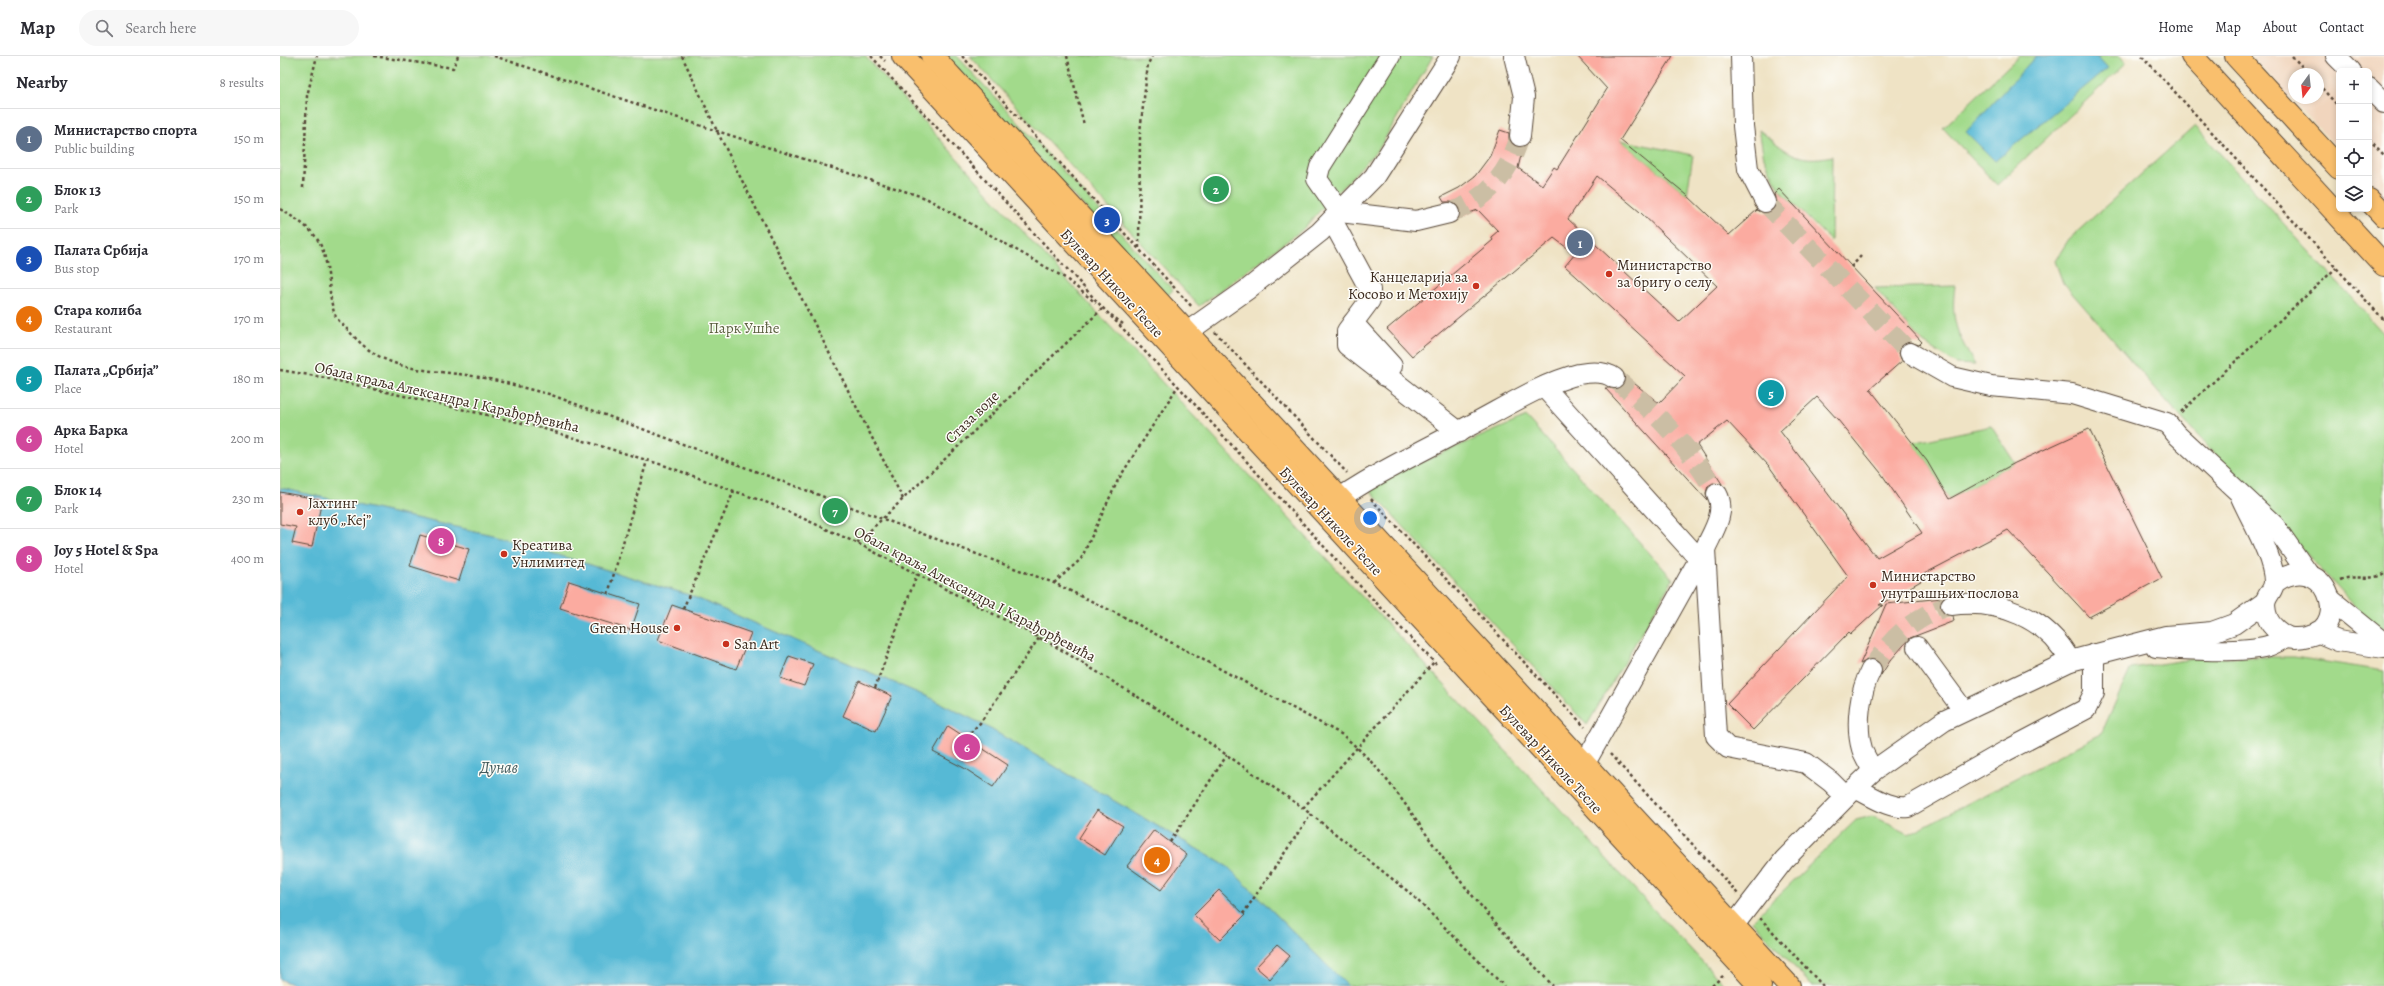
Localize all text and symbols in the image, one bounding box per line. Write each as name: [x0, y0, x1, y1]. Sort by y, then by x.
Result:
search box: [79, 10, 359, 46]
text: Map: [20, 15, 55, 41]
icon: search: [93, 17, 115, 39]
text: Search here: [125, 18, 197, 38]
text: Home: [2158, 18, 2193, 37]
text: Map: [2215, 18, 2241, 37]
text: About: [2263, 18, 2297, 37]
text: Contact: [2319, 18, 2364, 37]
north arrow: [2288, 68, 2324, 104]
map controls: [2336, 68, 2372, 212]
button: +: [2336, 68, 2372, 104]
text: Nearby: [16, 71, 67, 94]
text: 8 results: [220, 74, 264, 91]
button: −: [2336, 104, 2372, 140]
text: Министарство спорта: [54, 120, 197, 140]
text: 1: [27, 130, 31, 147]
text: 150 m: [234, 130, 264, 147]
text: Public building: [54, 140, 134, 157]
button: locate: [2336, 140, 2372, 176]
pin: 2: [1203, 174, 1229, 204]
button: layers: [2336, 176, 2372, 212]
text: Блок 13: [54, 180, 101, 200]
text: 2: [26, 190, 32, 207]
text: 150 m: [234, 190, 264, 207]
text: Park: [54, 200, 78, 217]
pin: 3: [1094, 205, 1120, 235]
street label: Булевар Николе Тесле: [1056, 224, 1168, 342]
pin: 1: [1567, 228, 1593, 258]
text: Палата Србија: [54, 240, 148, 260]
text: 3: [26, 250, 32, 267]
text: 170 m: [234, 250, 264, 267]
place label: Министарство за бригу о селу: [1617, 255, 1712, 292]
text: Bus stop: [54, 260, 99, 277]
place label: Канцеларија за Косово и Метохију: [1348, 267, 1468, 304]
marker: Министарство за бригу о селу: [1604, 269, 1614, 279]
marker: Канцеларија за Косово и Метохију: [1471, 281, 1481, 291]
text: Стара колиба: [54, 300, 142, 320]
text: 4: [26, 310, 32, 327]
text: 170 m: [234, 310, 264, 327]
park label: Парк Ушће: [708, 318, 780, 338]
text: Restaurant: [54, 320, 112, 337]
street label: Обала краља Александра I Карађорђевића: [313, 357, 581, 437]
text: Палата „Србија”: [54, 360, 159, 380]
text: 5: [26, 370, 32, 387]
text: 180 m: [233, 370, 264, 387]
pin: 5: [1758, 378, 1784, 408]
text: Place: [54, 380, 82, 397]
street label: Стаза воде: [941, 386, 1004, 448]
text: Арка Барка: [54, 420, 128, 440]
text: 6: [26, 430, 32, 447]
text: 200 m: [231, 430, 264, 447]
text: Hotel: [54, 440, 83, 457]
street label: Булевар Николе Тесле: [1275, 462, 1387, 580]
text: Блок 14: [54, 480, 102, 500]
text: 7: [26, 490, 32, 507]
text: 230 m: [232, 490, 264, 507]
place label: Јахтинг клуб „Кеј”: [308, 493, 371, 530]
pin: 7: [822, 496, 848, 526]
text: Park: [54, 500, 78, 517]
marker: Јахтинг клуб „Кеј”: [295, 507, 305, 517]
your location: [1360, 508, 1380, 528]
street label: Обала краља Александра I Карађорђевића: [851, 522, 1099, 666]
pin: 8: [428, 526, 454, 556]
place label: Креатива Унлимитед: [512, 535, 585, 572]
text: Joy 5 Hotel & Spa: [54, 540, 158, 560]
marker: Креатива Унлимитед: [499, 549, 509, 559]
text: 8: [26, 550, 32, 567]
text: 400 m: [231, 550, 264, 567]
text: Hotel: [54, 560, 83, 577]
place label: Министарство унутрашњих послова: [1880, 566, 2019, 603]
marker: Министарство унутрашњих послова: [1868, 580, 1878, 590]
place label: Green House: [590, 618, 669, 638]
marker: Green House: [672, 623, 682, 633]
place label: San Art: [734, 634, 779, 654]
marker: San Art: [721, 639, 731, 649]
street label: Булевар Николе Тесле: [1495, 700, 1607, 818]
pin: 6: [954, 732, 980, 762]
water label: Дунав: [479, 757, 518, 779]
pin: 4: [1144, 845, 1170, 875]

